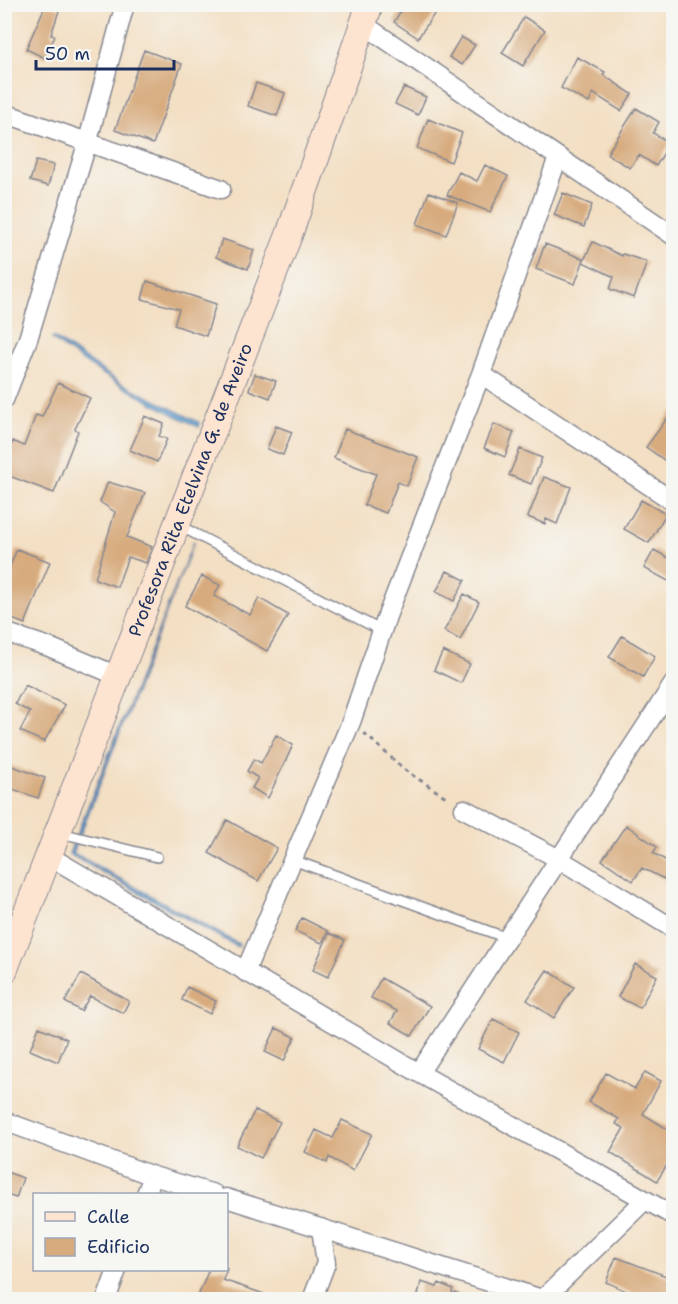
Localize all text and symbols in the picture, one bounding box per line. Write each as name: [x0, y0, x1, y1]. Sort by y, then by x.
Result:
scale bar: [36, 33, 174, 71]
text: 50 m: [45, 42, 90, 66]
street label: Profesora Rita Etelvina G. de Aveiro: [123, 339, 258, 640]
legend: [33, 1193, 228, 1271]
text: Calle: [87, 1205, 130, 1229]
text: Edificio: [87, 1235, 150, 1259]

